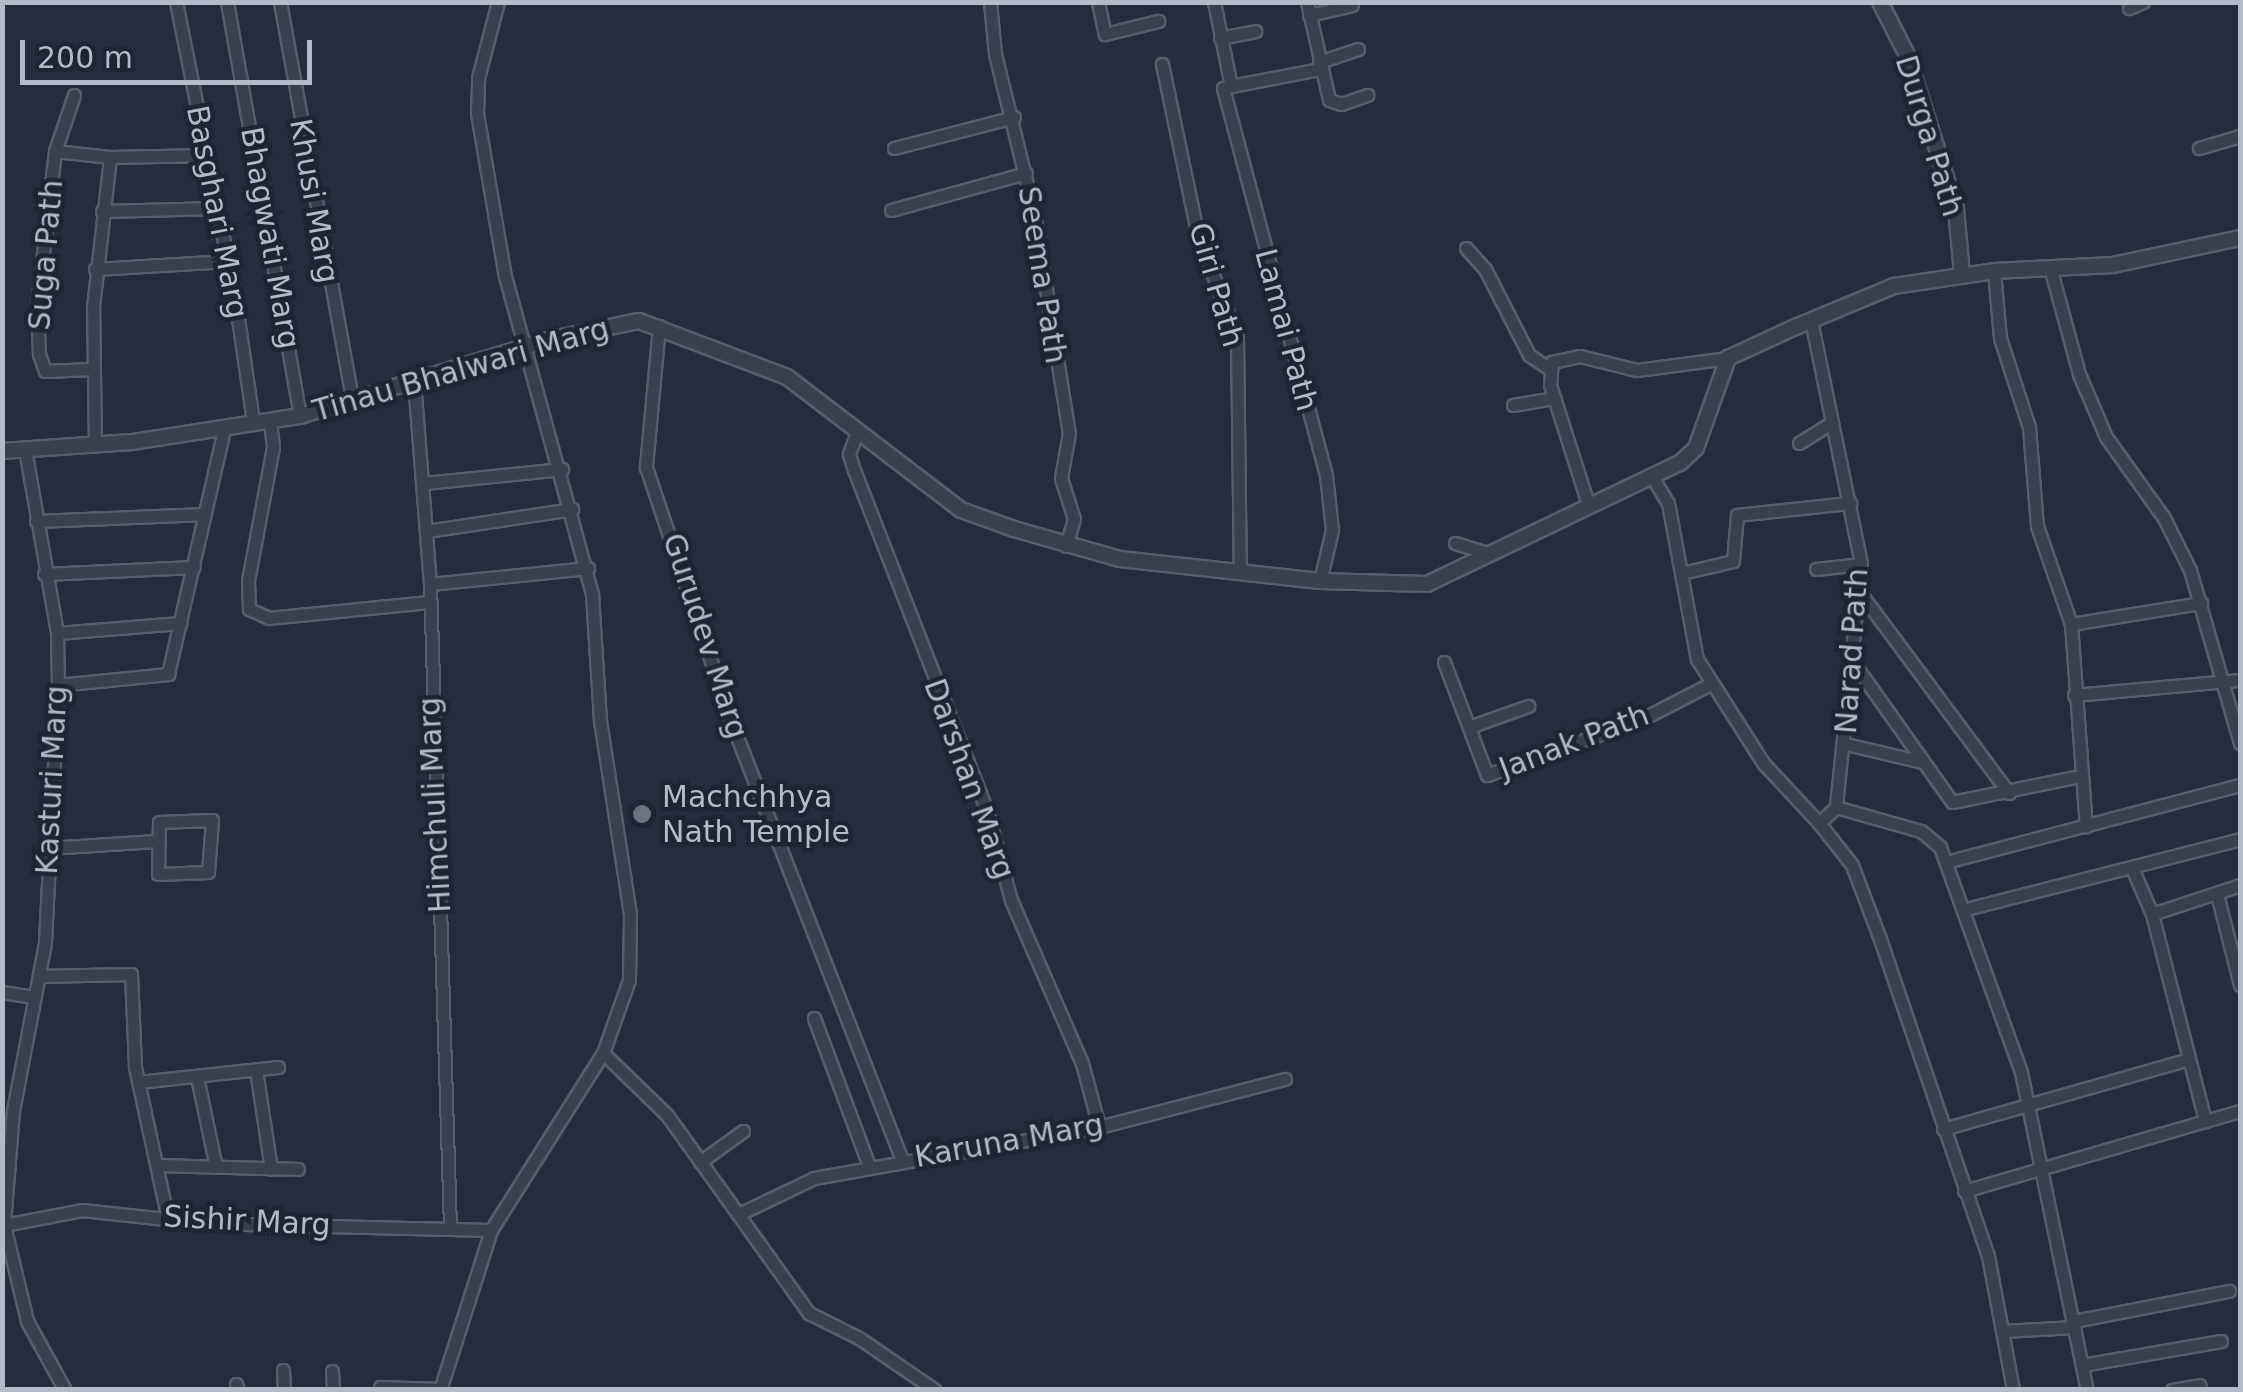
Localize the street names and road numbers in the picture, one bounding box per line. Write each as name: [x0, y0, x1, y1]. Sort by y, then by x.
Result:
street label: Durga Path: [1887, 51, 1971, 221]
street label: Basghari Marg: [179, 102, 255, 322]
street label: Khusi Marg: [282, 116, 346, 286]
street label: Bhagwati Marg: [233, 124, 307, 352]
street label: Suga Path: [21, 178, 71, 332]
street label: Seema Path: [1010, 184, 1074, 366]
street label: Giri Path: [1181, 219, 1251, 351]
street label: Lamai Path: [1247, 245, 1325, 415]
street label: Tinau Bhalwari Marg: [309, 310, 613, 430]
street label: Gurudev Marg: [655, 529, 755, 743]
street label: Narad Path: [1828, 567, 1876, 735]
street label: Darshan Marg: [916, 674, 1022, 884]
street label: Kasturi Marg: [29, 685, 75, 875]
street label: Himchuli Marg: [411, 696, 459, 914]
street label: Janak Path: [1494, 697, 1654, 787]
street label: Karuna Marg: [912, 1107, 1106, 1175]
street label: Sishir Marg: [163, 1199, 331, 1243]

